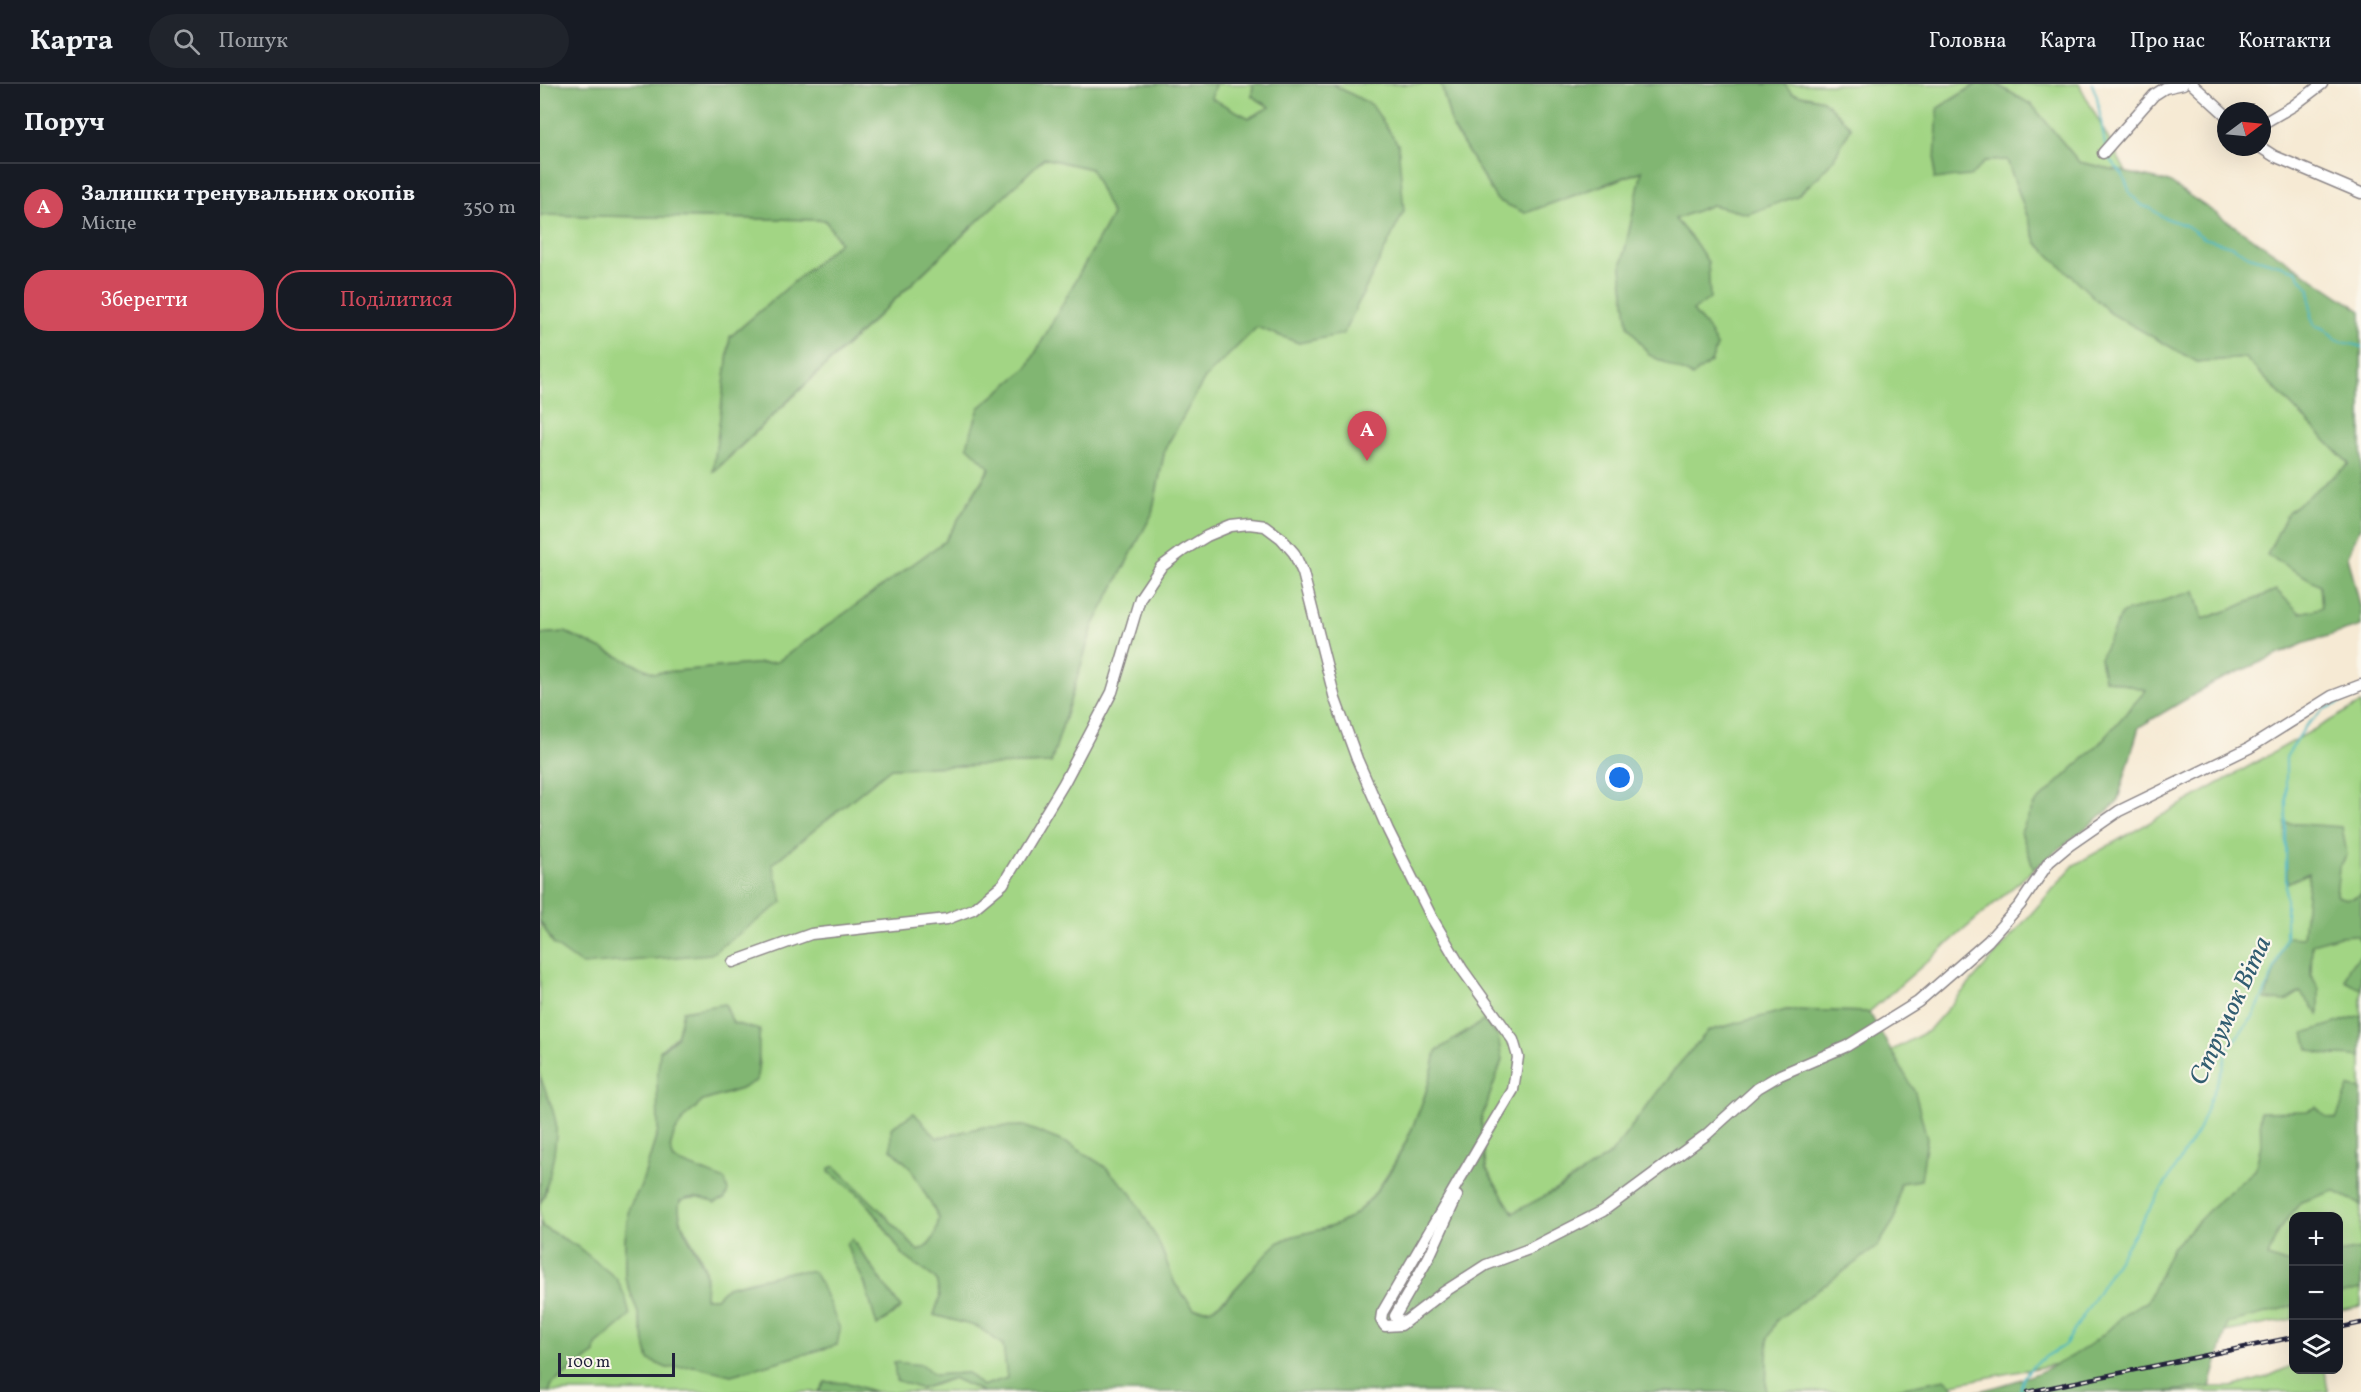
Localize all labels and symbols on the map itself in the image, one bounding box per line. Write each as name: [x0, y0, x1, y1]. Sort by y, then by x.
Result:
north arrow: [2217, 102, 2271, 156]
pin: A: [1348, 412, 1386, 461]
your location: [1605, 763, 1634, 792]
water label: Струмок Віта: [2181, 931, 2281, 1091]
scale bar: [558, 1350, 675, 1378]

